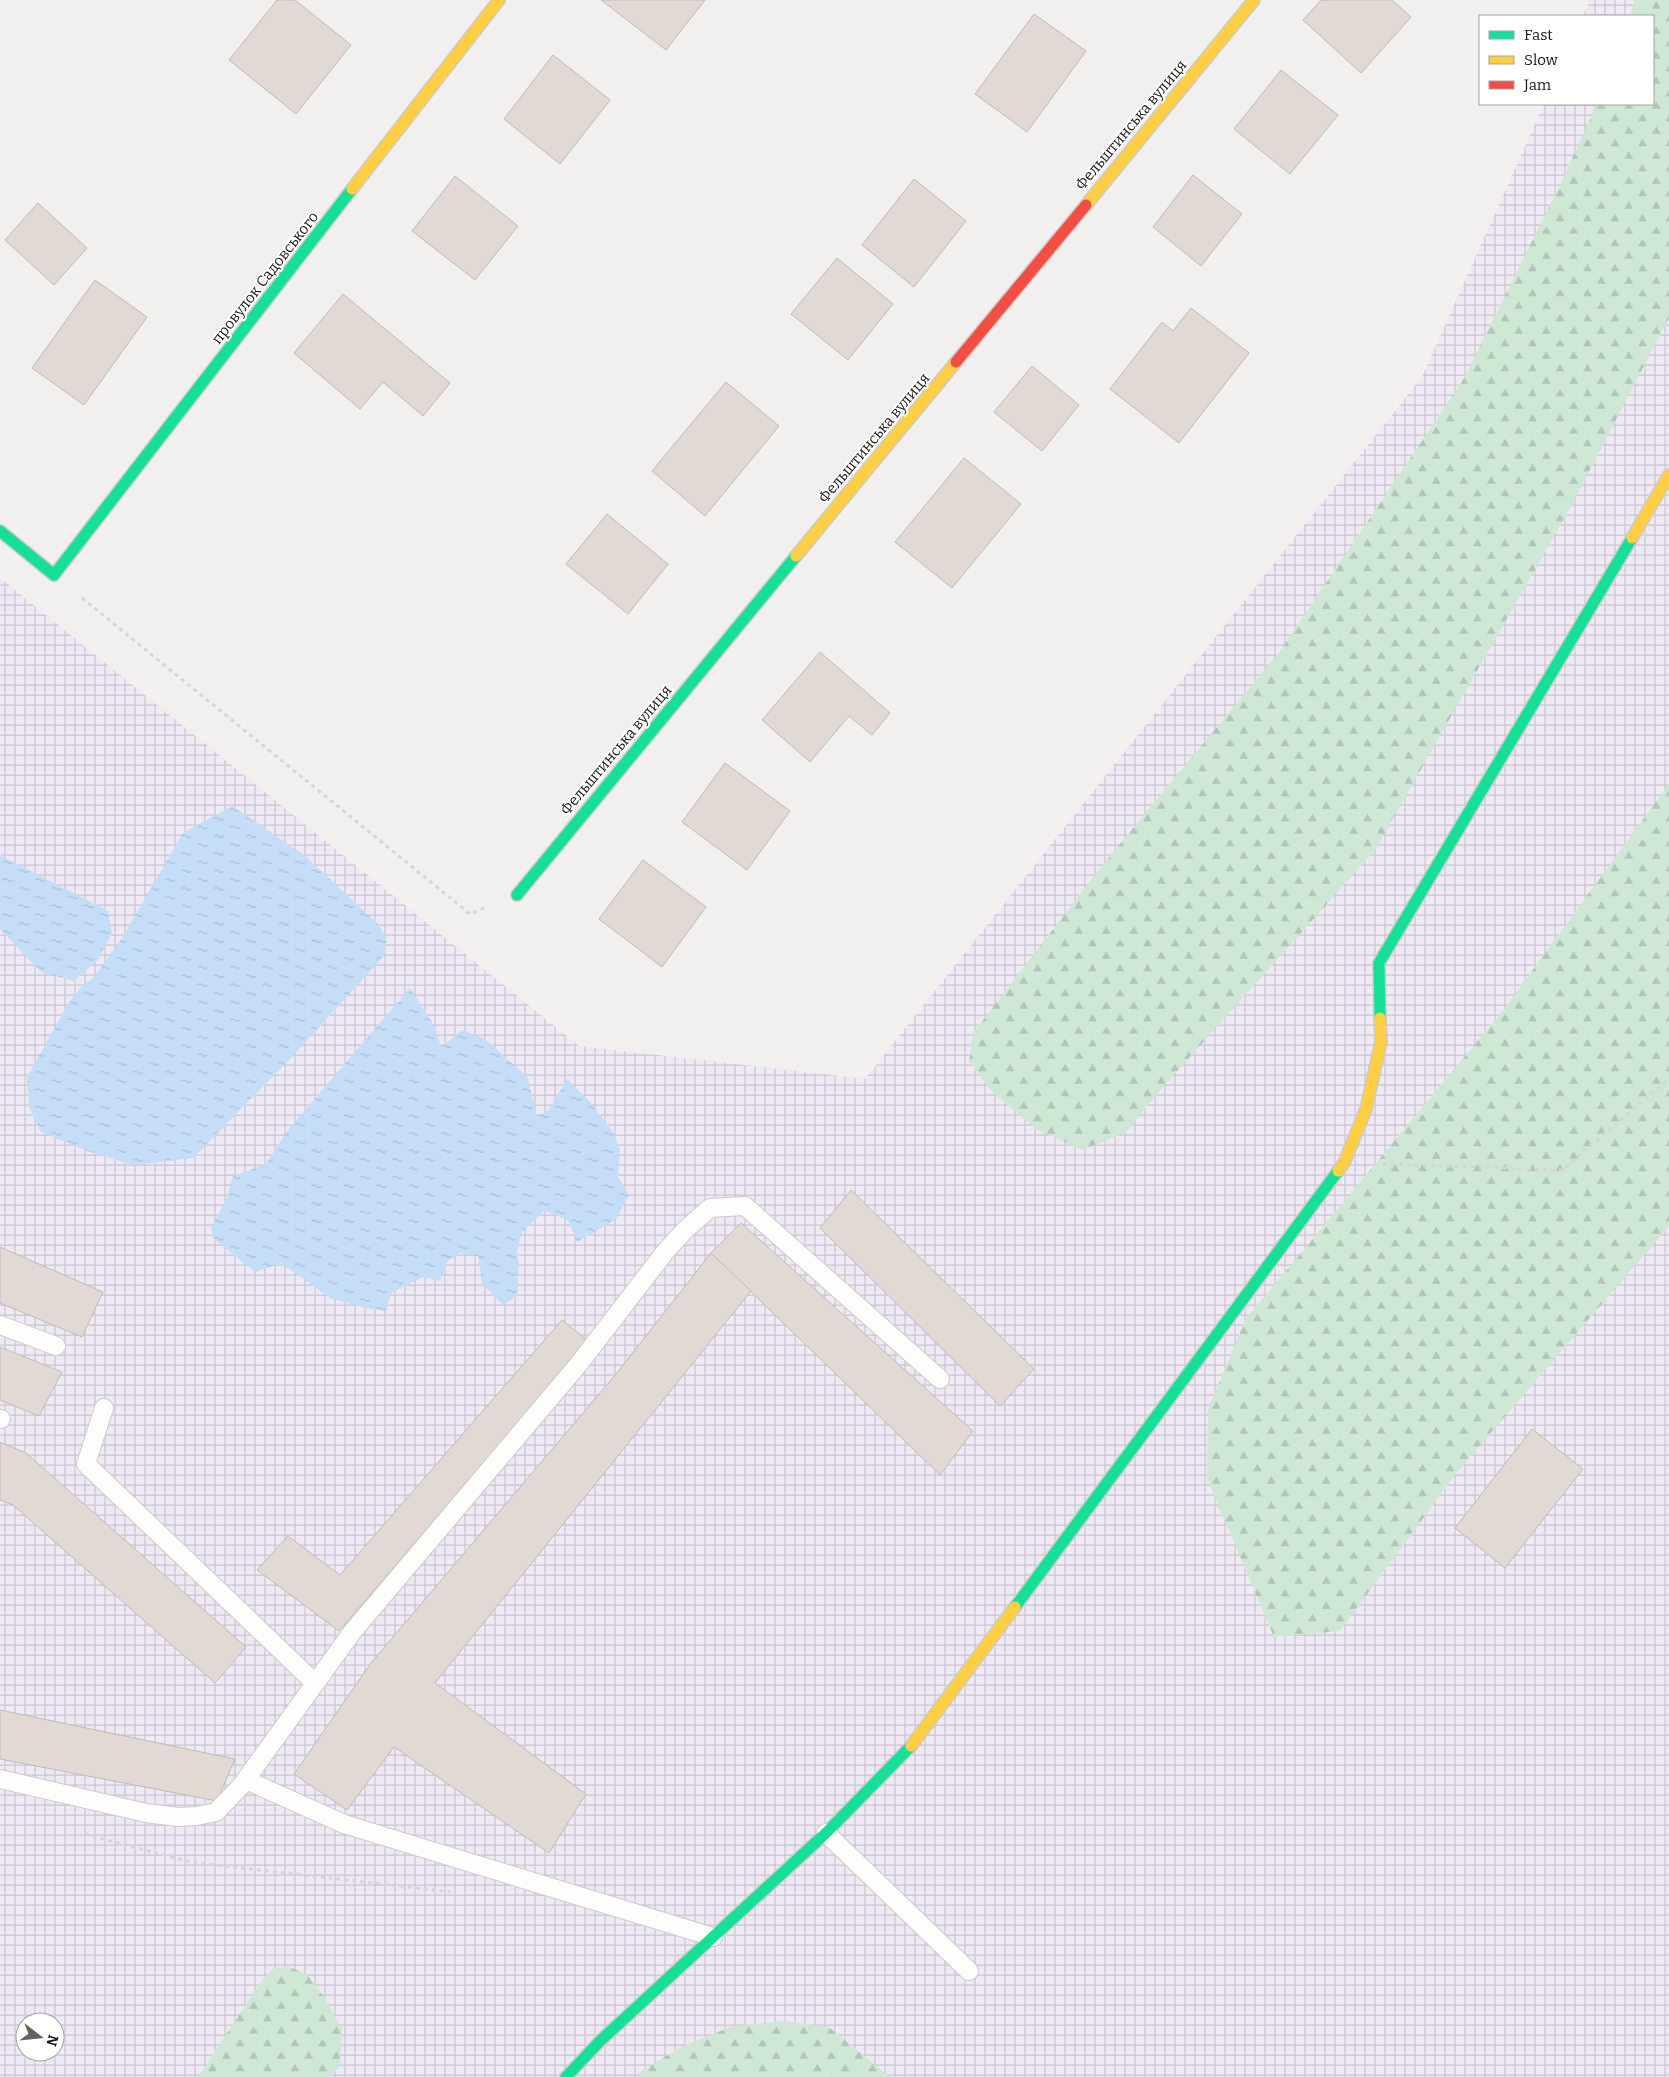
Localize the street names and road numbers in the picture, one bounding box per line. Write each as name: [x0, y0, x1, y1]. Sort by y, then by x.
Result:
street label: Фельштинська вулиця: [1071, 57, 1191, 193]
street label: провулок Садовського: [208, 208, 322, 348]
street label: Фельштинська вулиця: [814, 370, 934, 506]
street label: Фельштинська вулиця: [556, 682, 676, 818]

